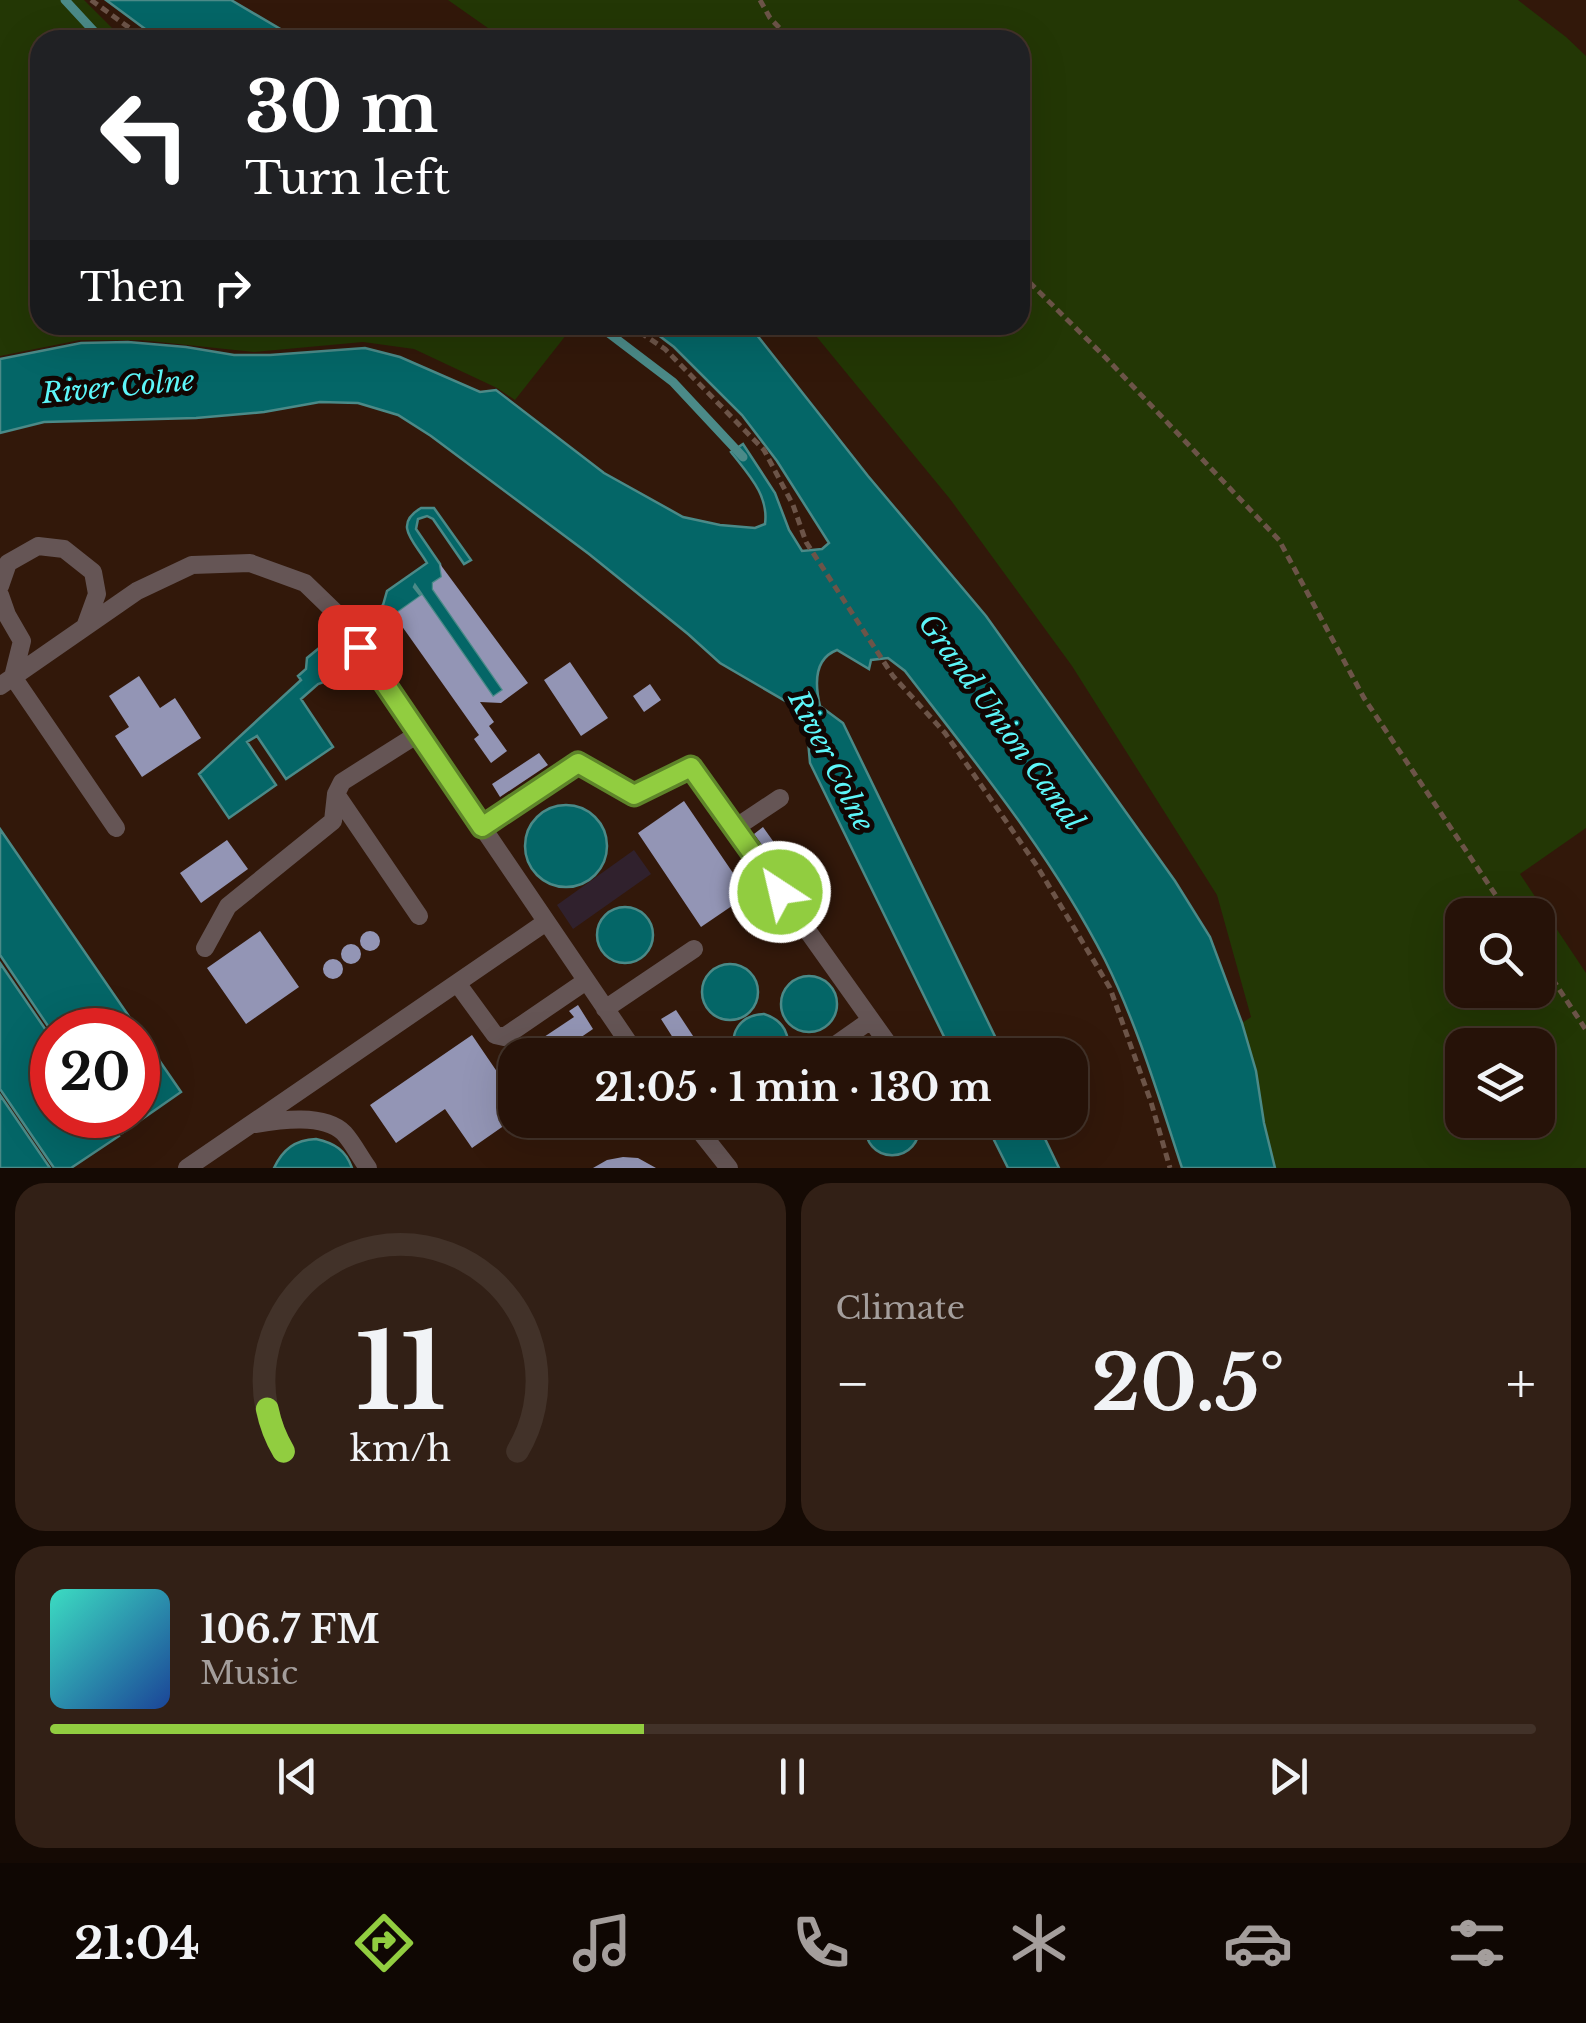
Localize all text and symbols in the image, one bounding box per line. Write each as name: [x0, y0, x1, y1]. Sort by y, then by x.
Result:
text: 30 m: [245, 64, 438, 151]
icon: left: [80, 70, 210, 200]
text: Turn left: [245, 150, 450, 206]
icon: right: [205, 260, 260, 315]
text: Then: [80, 264, 185, 311]
water label: River Colne: [39, 363, 196, 411]
pin: [318, 605, 403, 690]
water label: Grand Union Canal: [911, 607, 1091, 837]
icon: arrive: [333, 620, 388, 675]
water label: River Colne: [780, 684, 882, 838]
position arrow: [728, 840, 832, 944]
map controls: [1445, 898, 1555, 1138]
button: search: [1445, 898, 1555, 1008]
speed limit sign: 20: [30, 1008, 160, 1138]
button: layers: [1445, 1028, 1555, 1138]
text: 21:05 · 1 min · 130 m: [595, 1064, 991, 1111]
text: Climate: [836, 1288, 965, 1328]
text: 11: [355, 1308, 446, 1437]
text: 20.5°: [1091, 1337, 1285, 1430]
text: −: [836, 1350, 870, 1418]
text: +: [1506, 1350, 1536, 1418]
text: km/h: [350, 1426, 451, 1471]
text: 106.7 FM: [200, 1606, 380, 1653]
text: Music: [200, 1653, 298, 1693]
icon: previous: [270, 1749, 325, 1804]
icon: pause: [765, 1749, 820, 1804]
icon: next: [1261, 1749, 1316, 1804]
icon: directions: [349, 1908, 419, 1978]
icon: music: [567, 1908, 637, 1978]
icon: phone: [786, 1908, 856, 1978]
icon: climate: [1004, 1908, 1074, 1978]
icon: car: [1223, 1908, 1293, 1978]
icon: filters: [1442, 1908, 1512, 1978]
text: 21:04: [74, 1915, 200, 1971]

